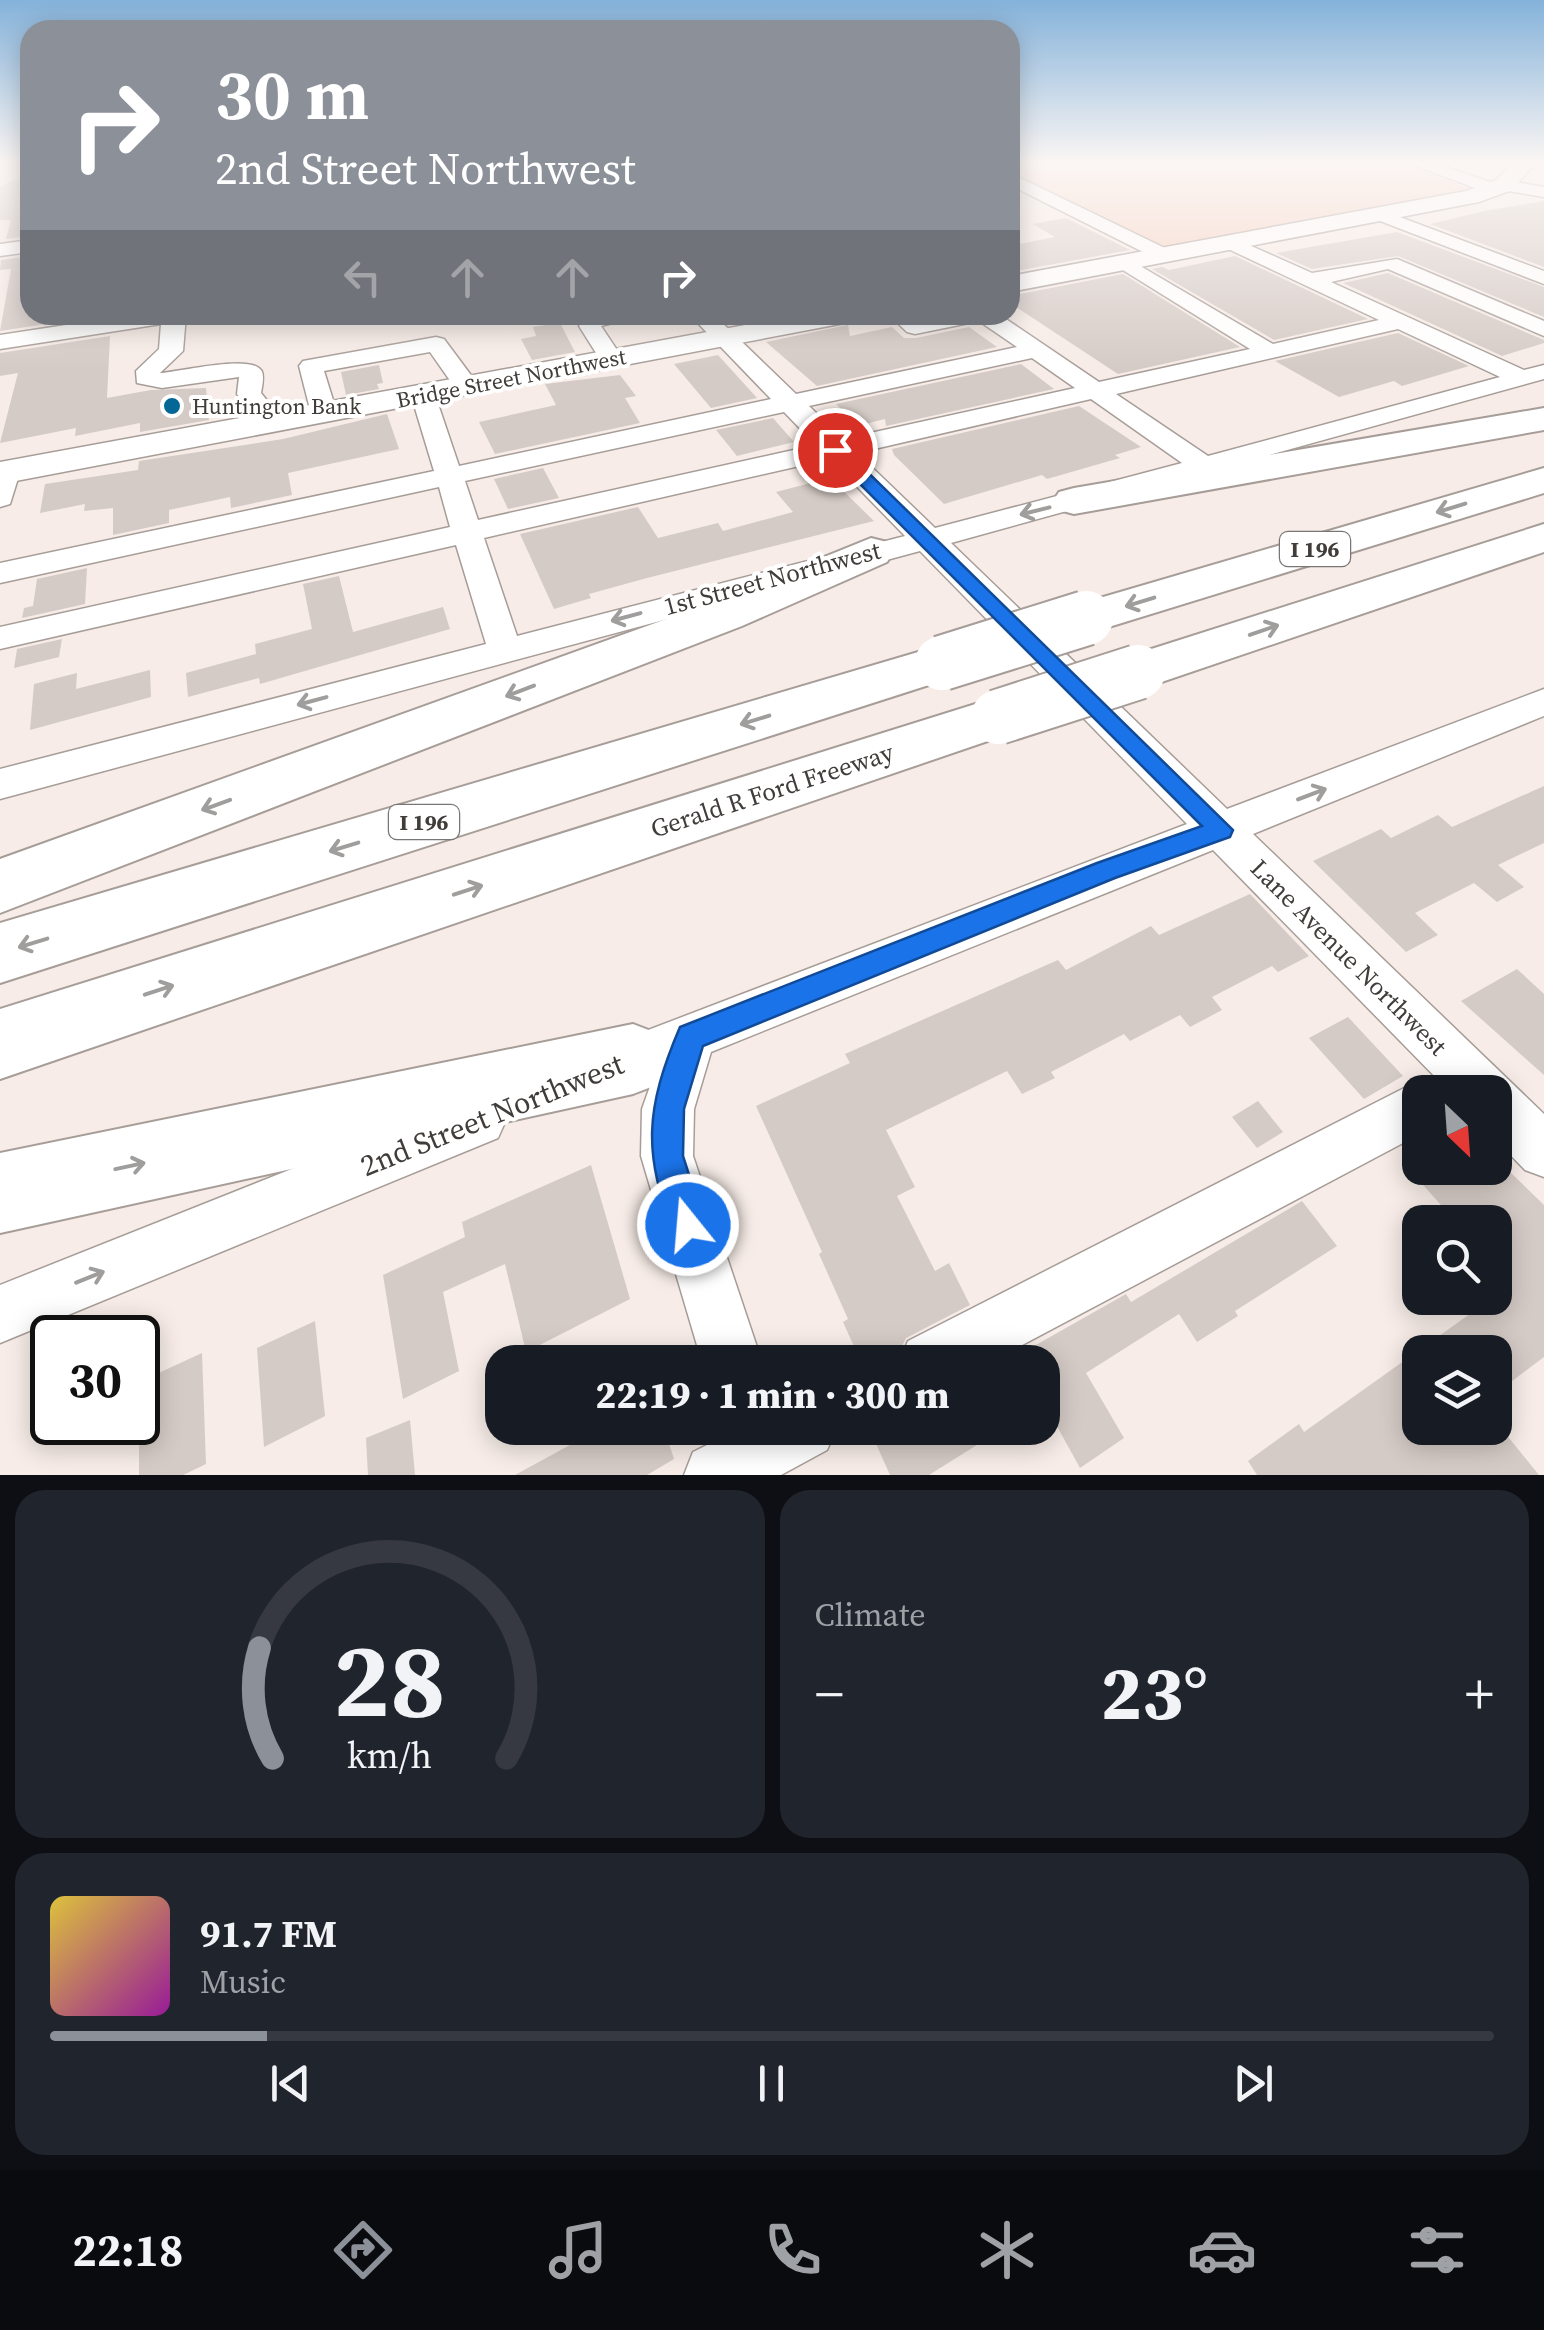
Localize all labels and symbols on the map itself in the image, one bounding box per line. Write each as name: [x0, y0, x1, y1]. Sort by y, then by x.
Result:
street label: Bridge Street Northwest: [394, 341, 629, 415]
place label: Huntington Bank: [192, 391, 362, 421]
marker: Huntington Bank: [161, 395, 183, 417]
pin: [793, 408, 878, 493]
one-way arrow: [1435, 500, 1467, 518]
one-way arrow: [1020, 502, 1051, 521]
street label: 1st Street Northwest: [660, 532, 885, 623]
road number: I 196: [1280, 532, 1350, 566]
one-way arrow: [1124, 594, 1156, 612]
one-way arrow: [611, 609, 642, 628]
one-way arrow: [1248, 620, 1279, 638]
one-way arrow: [505, 683, 536, 701]
one-way arrow: [297, 693, 328, 712]
one-way arrow: [740, 712, 771, 730]
street label: Gerald R Ford Freeway: [646, 735, 898, 845]
one-way arrow: [1296, 783, 1326, 801]
one-way arrow: [201, 797, 232, 815]
road number: I 196: [389, 805, 459, 839]
one-way arrow: [329, 839, 360, 857]
street label: Lane Avenue Northwest: [1243, 851, 1455, 1063]
one-way arrow: [451, 879, 483, 897]
one-way arrow: [18, 935, 50, 953]
one-way arrow: [142, 980, 174, 998]
street label: 2nd Street Northwest: [354, 1043, 630, 1186]
north arrow: [1402, 1075, 1512, 1185]
one-way arrow: [113, 1155, 145, 1174]
position arrow: [636, 1173, 740, 1277]
one-way arrow: [75, 1267, 105, 1285]
speed limit sign: 30: [30, 1315, 160, 1445]

